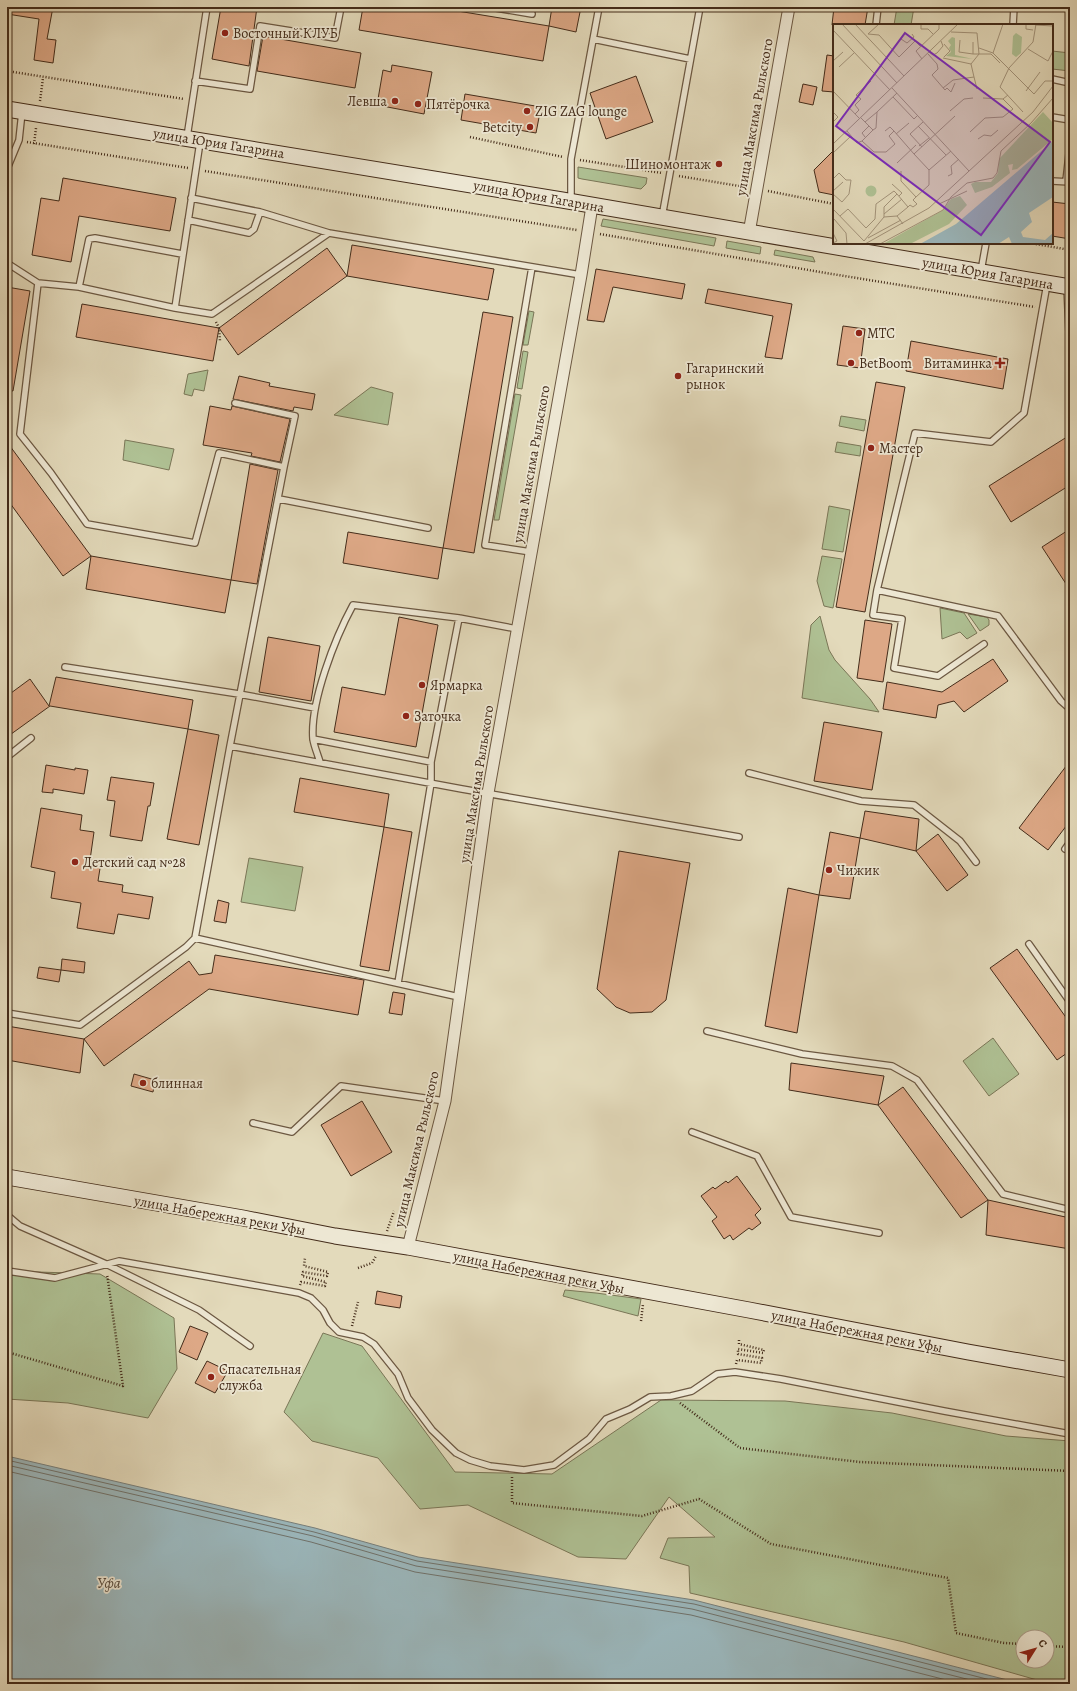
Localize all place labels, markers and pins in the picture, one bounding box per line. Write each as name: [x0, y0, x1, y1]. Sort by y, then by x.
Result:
place label: Восточный КЛУБ: [233, 24, 338, 43]
marker: Восточный КЛУБ: [220, 28, 230, 38]
place label: Левша: [347, 92, 388, 111]
place label: Пятёрочка: [426, 95, 490, 114]
marker: Левша: [390, 96, 400, 106]
marker: Пятёрочка: [413, 99, 423, 109]
place label: ZIG ZAG lounge: [535, 102, 627, 121]
marker: ZIG ZAG lounge: [522, 106, 532, 116]
place label: Betcity: [482, 118, 523, 137]
marker: Betcity: [525, 122, 535, 132]
place label: Шиномонтаж: [625, 155, 711, 174]
marker: Шиномонтаж: [714, 159, 724, 169]
place label: МТС: [867, 324, 895, 343]
marker: МТС: [854, 328, 864, 338]
place label: BetBoom: [859, 354, 912, 373]
place label: Витаминка: [924, 354, 993, 373]
marker: BetBoom: [846, 358, 856, 368]
marker: Витаминка: [995, 358, 1005, 368]
place label: Гагаринский рынок: [686, 359, 764, 394]
marker: Гагаринский рынок: [673, 371, 683, 381]
place label: Мастер: [879, 439, 923, 458]
marker: Мастер: [866, 443, 876, 453]
place label: Ярмарка: [430, 676, 483, 695]
marker: Ярмарка: [417, 680, 427, 690]
place label: Заточка: [414, 707, 462, 726]
marker: Заточка: [401, 711, 411, 721]
place label: Детский сад №28: [83, 853, 186, 872]
marker: Детский сад №28: [70, 857, 80, 867]
place label: Чижик: [837, 861, 879, 880]
marker: Чижик: [824, 865, 834, 875]
place label: блинная: [151, 1074, 203, 1093]
marker: блинная: [138, 1078, 148, 1088]
place label: Спасательная служба: [219, 1360, 302, 1395]
marker: Спасательная служба: [206, 1372, 216, 1382]

